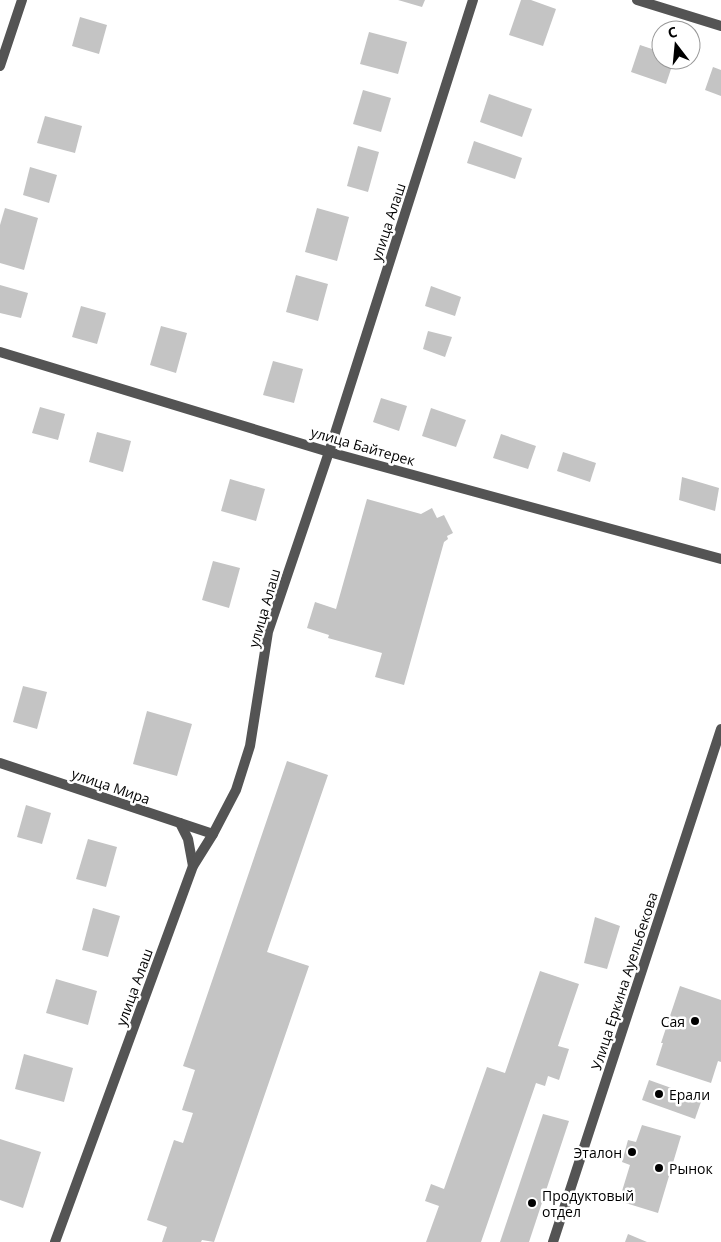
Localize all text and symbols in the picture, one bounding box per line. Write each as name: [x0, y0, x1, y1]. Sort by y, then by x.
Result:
north arrow: [651, 20, 701, 70]
text: С: [665, 22, 679, 42]
street label: улица Алаш: [366, 180, 410, 264]
street label: улица Байтерек: [309, 422, 418, 470]
street label: улица Алаш: [244, 566, 284, 650]
street label: улица Мира: [69, 764, 153, 808]
street label: Улица Еркина Ауельбекова: [586, 890, 662, 1072]
street label: улица Алаш: [111, 946, 157, 1028]
place label: Сая: [661, 1012, 685, 1031]
marker: Сая: [689, 1015, 701, 1027]
place label: Ерали: [669, 1085, 710, 1104]
marker: Ерали: [653, 1088, 665, 1100]
place label: Эталон: [574, 1143, 622, 1162]
marker: Эталон: [626, 1146, 638, 1158]
place label: Рынок: [669, 1159, 713, 1178]
marker: Рынок: [653, 1162, 665, 1174]
place label: Продуктовый отдел: [542, 1186, 634, 1221]
marker: Продуктовый отдел: [526, 1197, 538, 1209]

